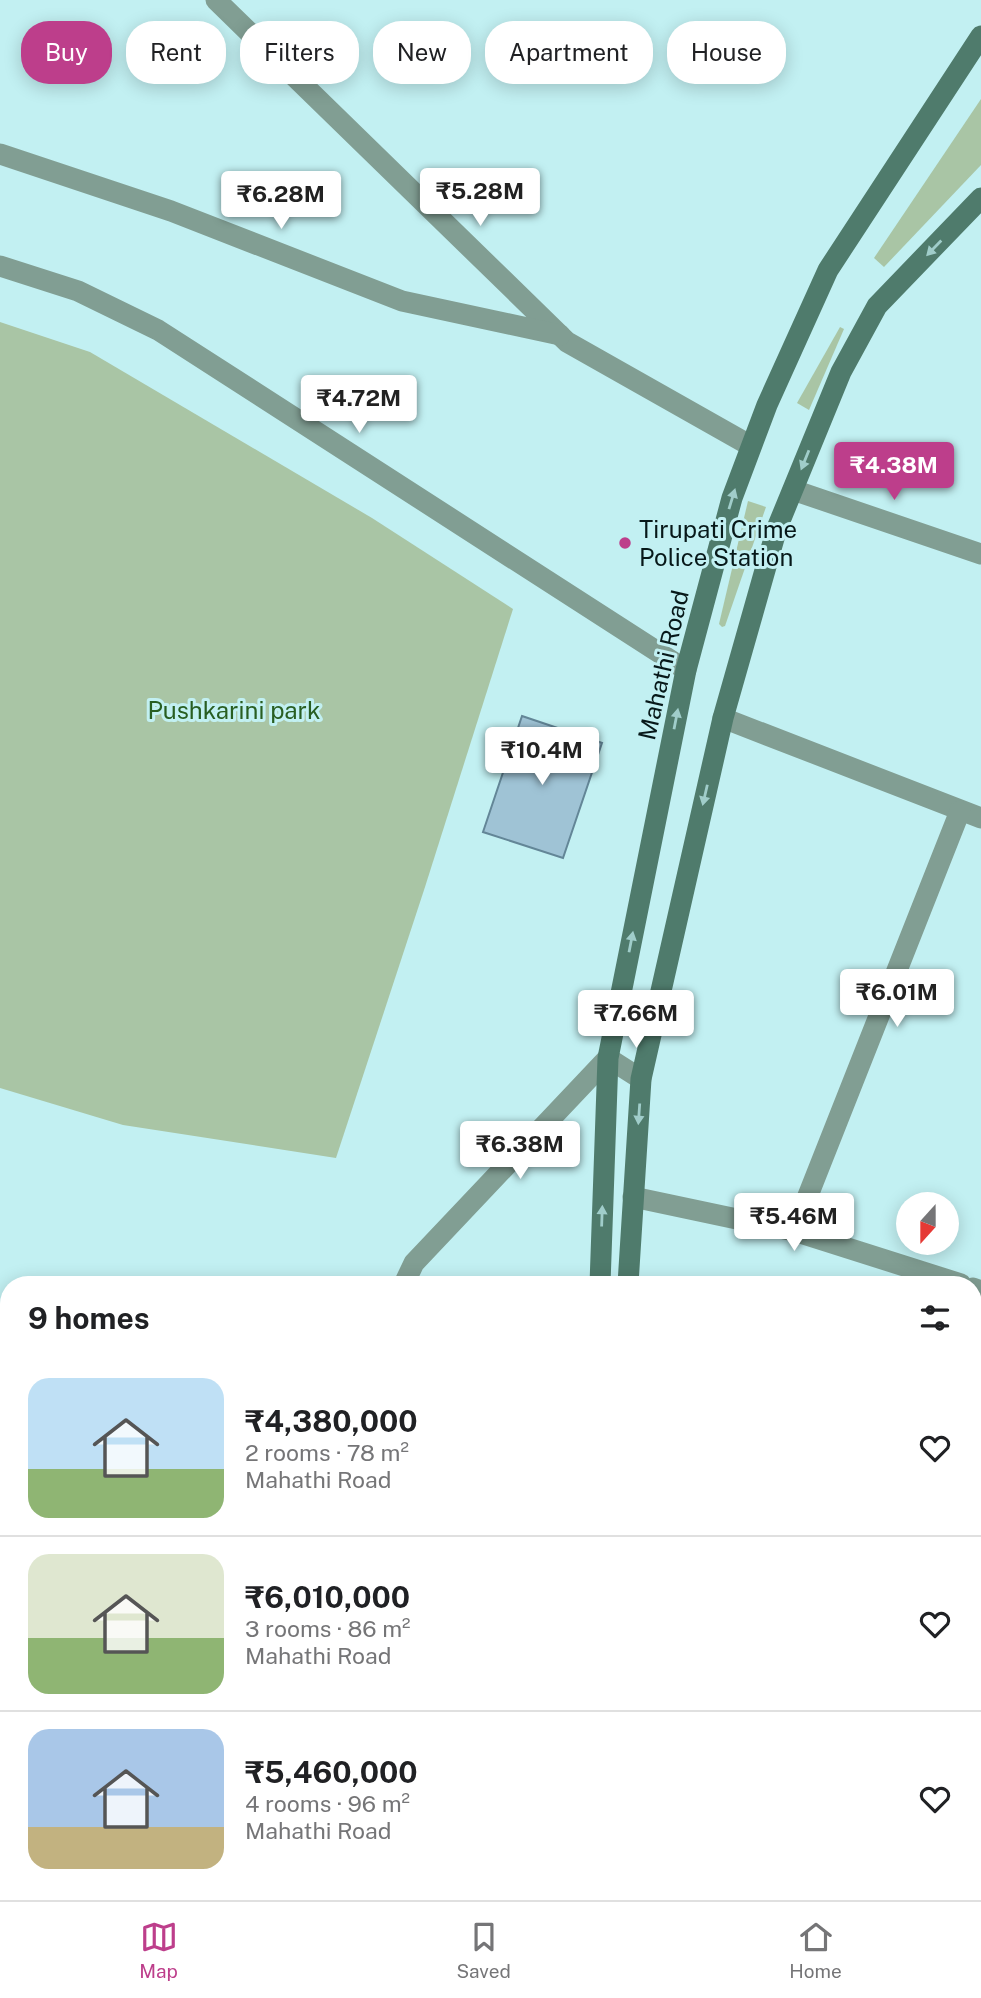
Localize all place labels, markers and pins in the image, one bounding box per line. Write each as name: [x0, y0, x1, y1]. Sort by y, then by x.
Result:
pin: ₹5.28M: [423, 168, 537, 228]
pin: ₹6.28M: [224, 172, 338, 231]
pin: ₹4.72M: [302, 376, 416, 435]
pin: ₹4.38M: [837, 442, 951, 502]
place label: Tirupati Crime Police Station: [639, 515, 797, 571]
marker: Tirupati Crime Police Station: [617, 535, 633, 551]
pin: ₹10.4M: [485, 728, 599, 787]
pin: ₹6.01M: [840, 970, 954, 1029]
pin: ₹7.66M: [579, 990, 693, 1050]
pin: ₹6.38M: [463, 1122, 577, 1181]
pin: ₹5.46M: [737, 1194, 851, 1253]

